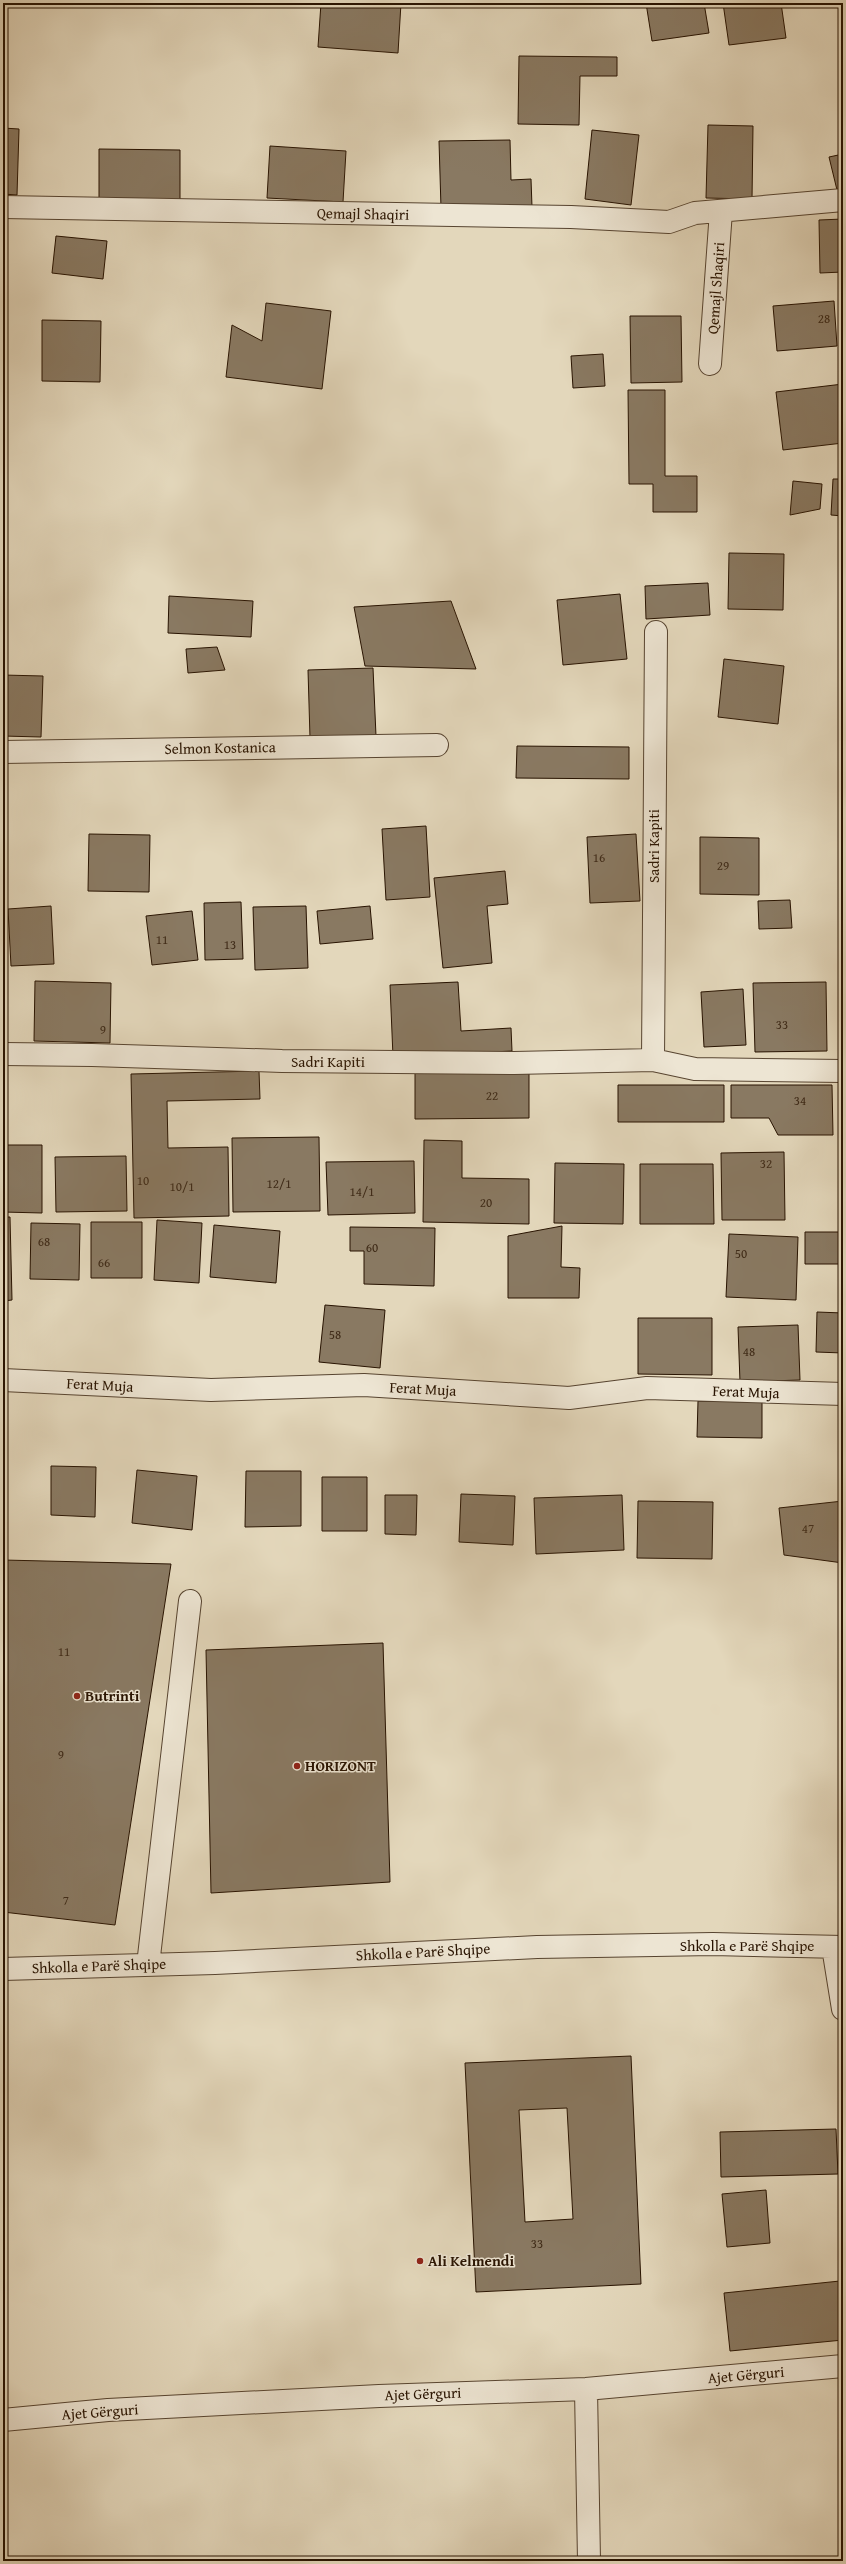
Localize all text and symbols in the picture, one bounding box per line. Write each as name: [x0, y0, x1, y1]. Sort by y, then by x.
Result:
street label: Qemajl Shaqiri: [317, 202, 409, 225]
street label: Qemajl Shaqiri: [702, 241, 729, 335]
house number: 28: [818, 309, 830, 328]
street label: Selmon Kostanica: [164, 736, 276, 759]
street label: Sadri Kapiti: [643, 809, 664, 883]
house number: 16: [593, 848, 605, 867]
house number: 29: [717, 856, 729, 875]
house number: 11: [156, 930, 168, 949]
house number: 13: [224, 935, 236, 954]
house number: 33: [776, 1015, 788, 1034]
house number: 9: [100, 1020, 106, 1039]
street label: Sadri Kapiti: [291, 1051, 365, 1072]
house number: 22: [486, 1086, 498, 1105]
house number: 34: [794, 1091, 806, 1110]
house number: 32: [760, 1154, 772, 1173]
house number: 10: [137, 1171, 149, 1190]
house number: 12/1: [267, 1174, 291, 1193]
house number: 10/1: [170, 1177, 194, 1196]
house number: 14/1: [350, 1182, 374, 1201]
house number: 20: [480, 1193, 492, 1212]
house number: 68: [38, 1232, 50, 1251]
house number: 60: [366, 1238, 378, 1257]
house number: 50: [735, 1244, 747, 1263]
house number: 66: [98, 1253, 110, 1272]
house number: 58: [329, 1325, 341, 1344]
house number: 48: [743, 1342, 755, 1361]
street label: Ferat Muja: [66, 1372, 134, 1397]
street label: Ferat Muja: [389, 1376, 457, 1401]
street label: Ferat Muja: [712, 1380, 780, 1403]
house number: 47: [802, 1519, 814, 1538]
house number: 11: [58, 1642, 70, 1661]
place label: Butrinti: [85, 1685, 140, 1706]
marker: Butrinti: [72, 1691, 82, 1701]
house number: 9: [58, 1745, 64, 1764]
place label: HORIZONT: [305, 1755, 376, 1776]
marker: HORIZONT: [292, 1761, 302, 1771]
house number: 7: [63, 1891, 69, 1910]
street label: Shkolla e Parë Shqipe: [680, 1935, 814, 1956]
street label: Shkolla e Parë Shqipe: [355, 1937, 491, 1966]
street label: Shkolla e Parë Shqipe: [31, 1953, 167, 1978]
house number: 33: [531, 2234, 543, 2253]
place label: Ali Kelmendi: [428, 2250, 514, 2271]
marker: Ali Kelmendi: [415, 2256, 425, 2266]
street label: Ajet Gërguri: [707, 2361, 785, 2388]
street label: Ajet Gërguri: [384, 2382, 462, 2405]
street label: Ajet Gërguri: [61, 2398, 139, 2425]

